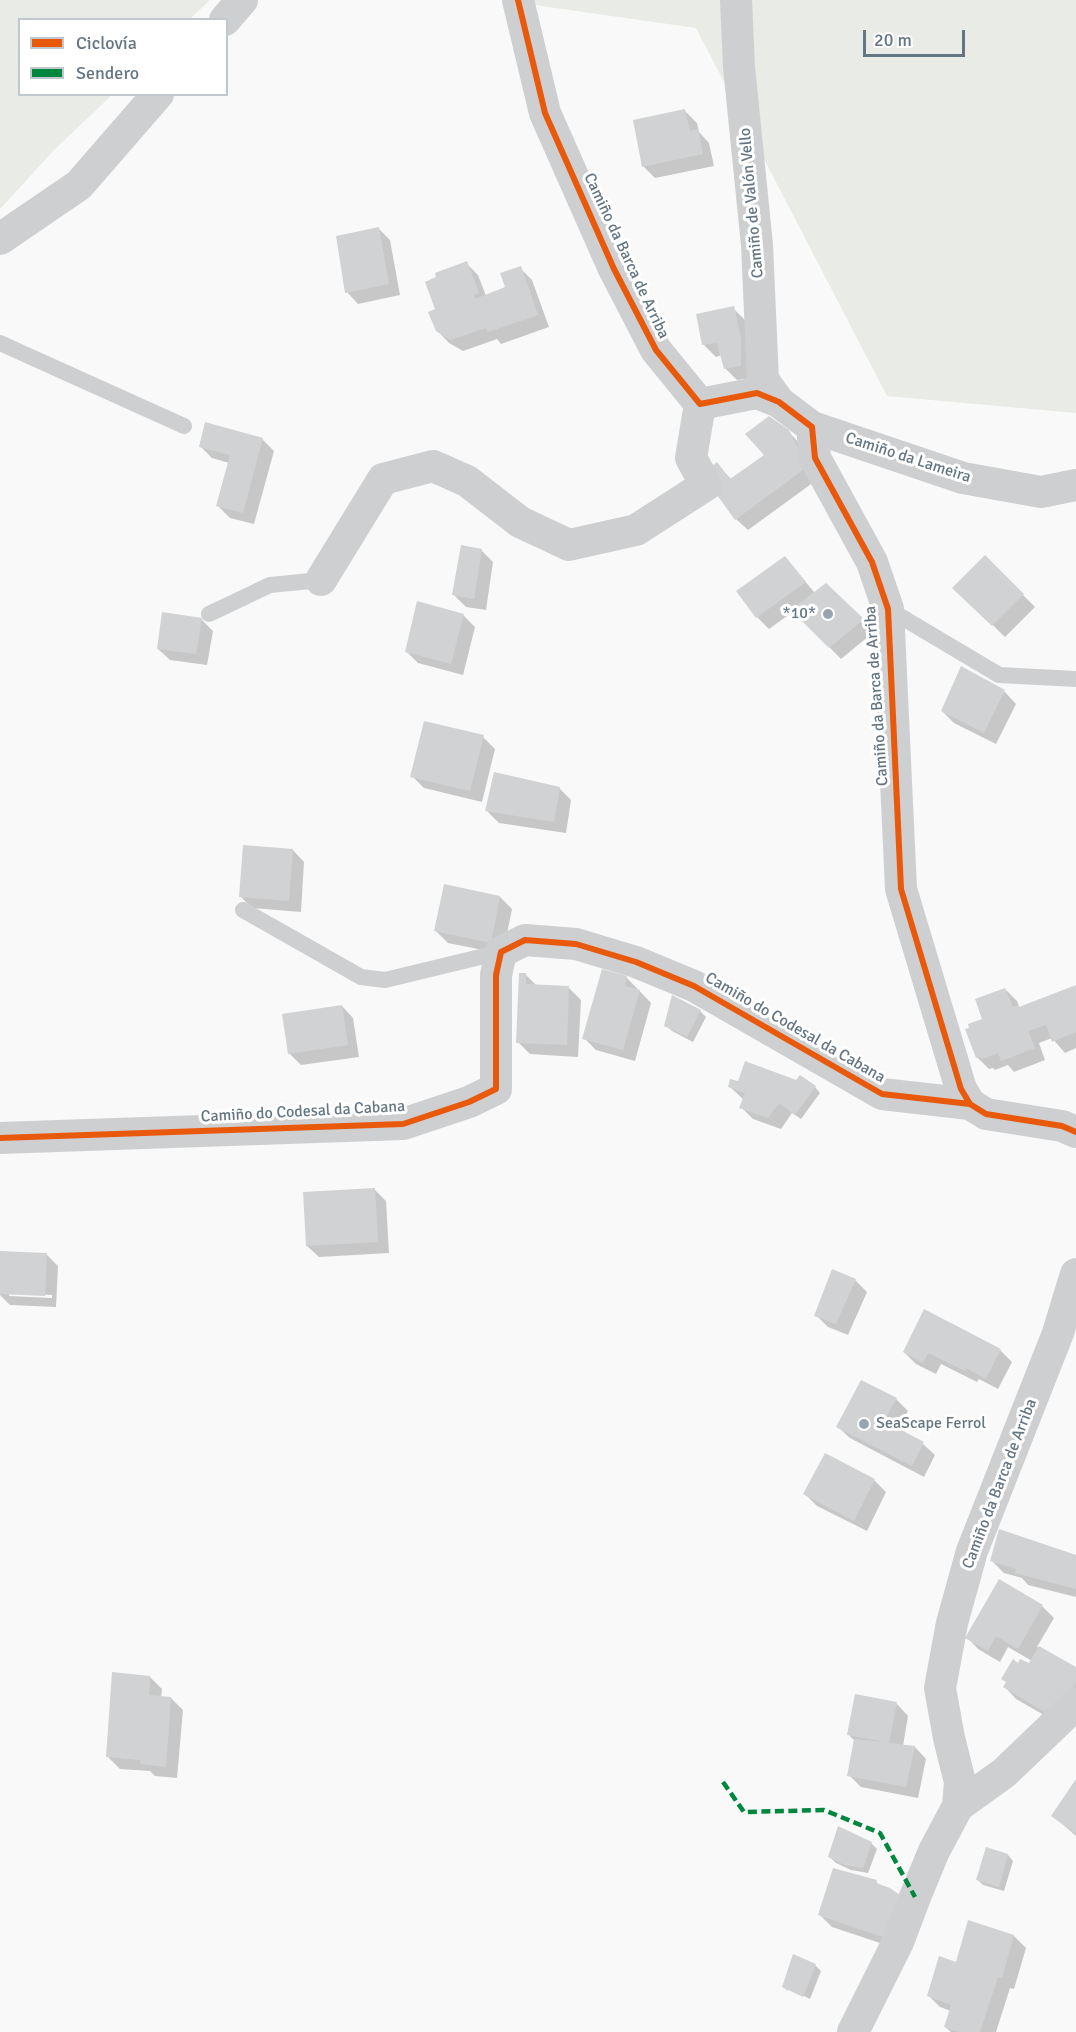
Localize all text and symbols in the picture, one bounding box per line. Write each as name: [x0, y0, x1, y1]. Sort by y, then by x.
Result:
legend: [18, 18, 228, 96]
scale bar: [866, 18, 968, 56]
text: 20 m: [874, 29, 912, 51]
text: Ciclovía: [76, 32, 137, 54]
text: Sendero: [76, 62, 139, 84]
street label: Camiño de Valón Vello: [736, 127, 768, 279]
street label: Camiño da Barca de Arriba: [579, 170, 673, 342]
street label: Camiño da Lameira: [843, 429, 973, 487]
place label: *10*: [783, 604, 816, 624]
street label: Camiño da Barca de Arriba: [861, 605, 893, 787]
marker: *10*: [821, 607, 835, 621]
street label: Camiño do Codesal da Cabana: [702, 969, 888, 1087]
street label: Camiño do Codesal da Cabana: [200, 1097, 406, 1127]
street label: Camiño da Barca de Arriba: [959, 1396, 1041, 1572]
place label: SeaScape Ferrol: [876, 1414, 986, 1434]
marker: SeaScape Ferrol: [857, 1417, 871, 1431]

